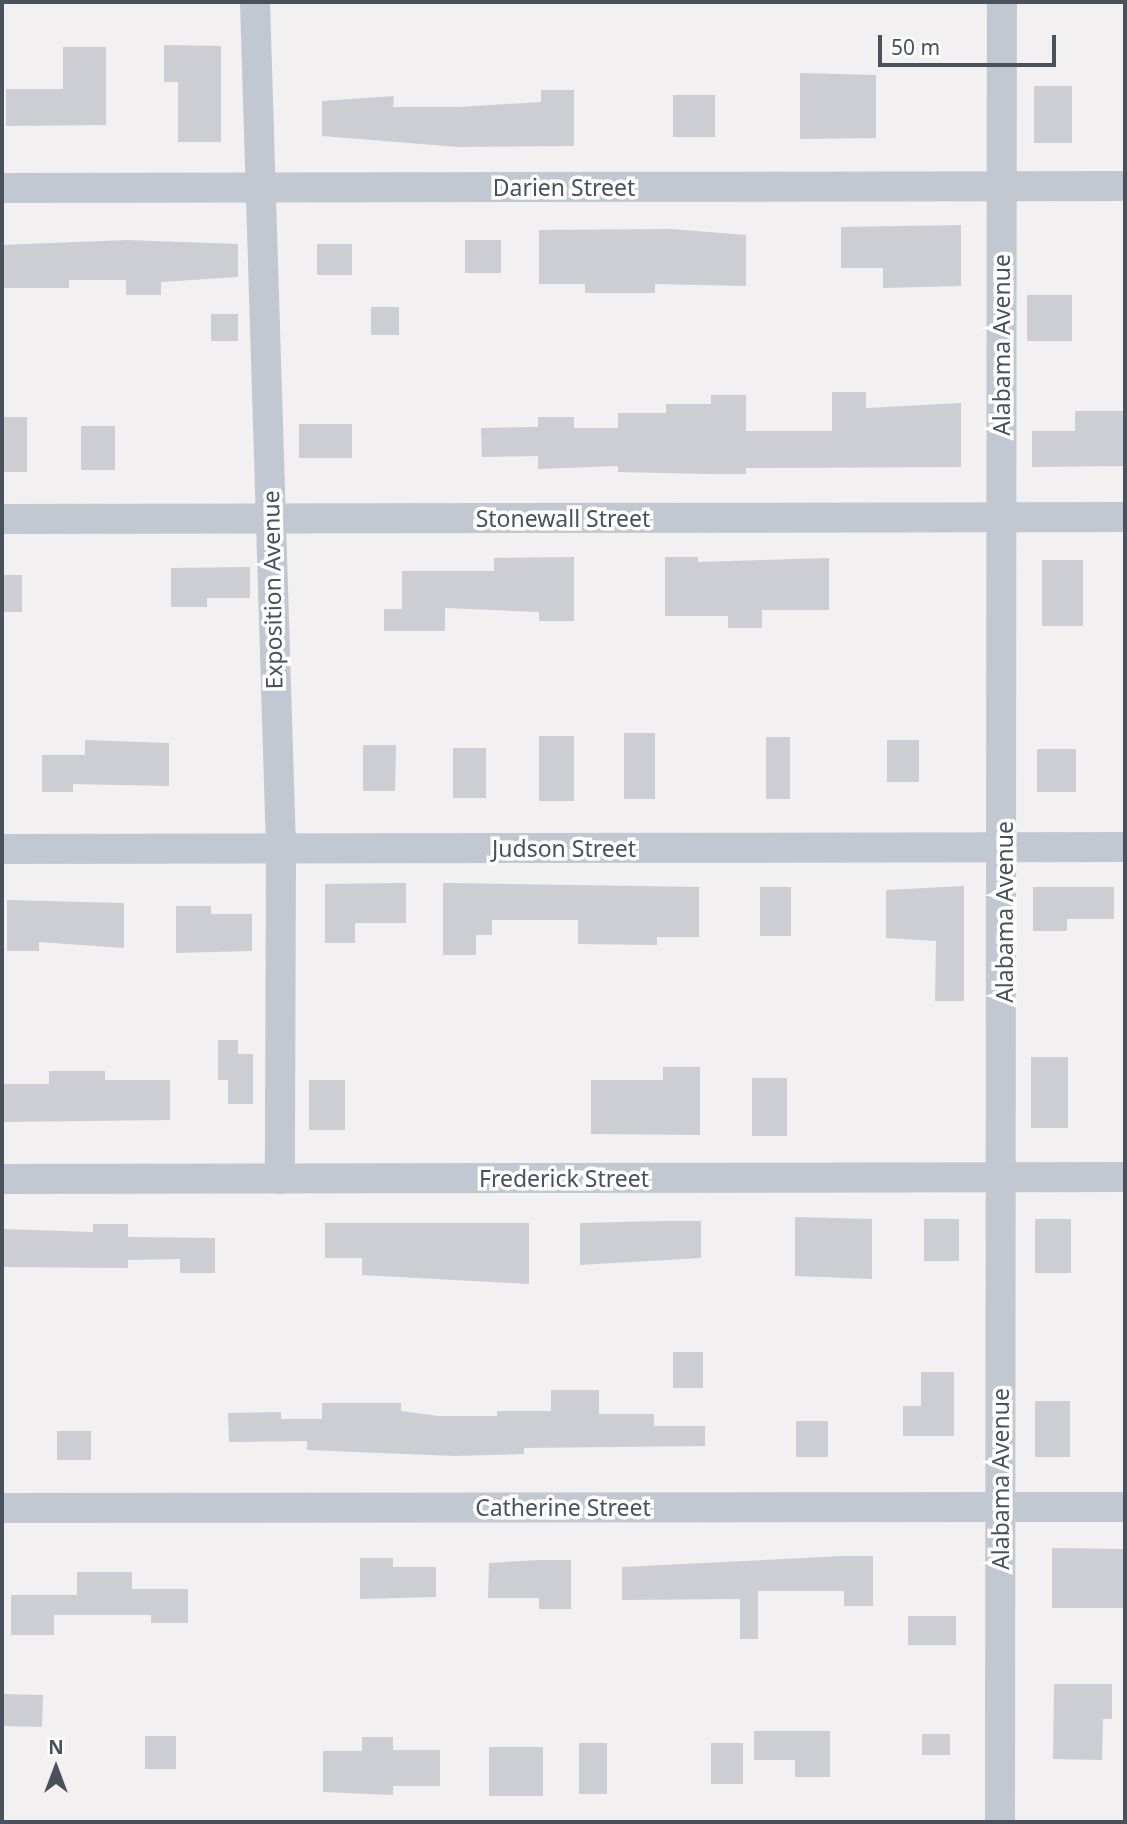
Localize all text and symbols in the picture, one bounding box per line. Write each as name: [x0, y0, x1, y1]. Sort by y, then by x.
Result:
scale bar: [882, 21, 1060, 65]
text: 50 m: [891, 33, 940, 61]
street label: Darien Street: [493, 173, 635, 201]
street label: Alabama Avenue: [987, 254, 1015, 436]
street label: Exposition Avenue: [256, 490, 288, 690]
street label: Stonewall Street: [476, 504, 650, 532]
street label: Alabama Avenue: [990, 821, 1018, 1003]
street label: Judson Street: [492, 834, 636, 862]
street label: Frederick Street: [479, 1164, 649, 1192]
street label: Alabama Avenue: [986, 1388, 1014, 1570]
street label: Catherine Street: [475, 1493, 651, 1521]
north arrow: [21, 1733, 91, 1803]
text: N: [48, 1734, 64, 1760]

